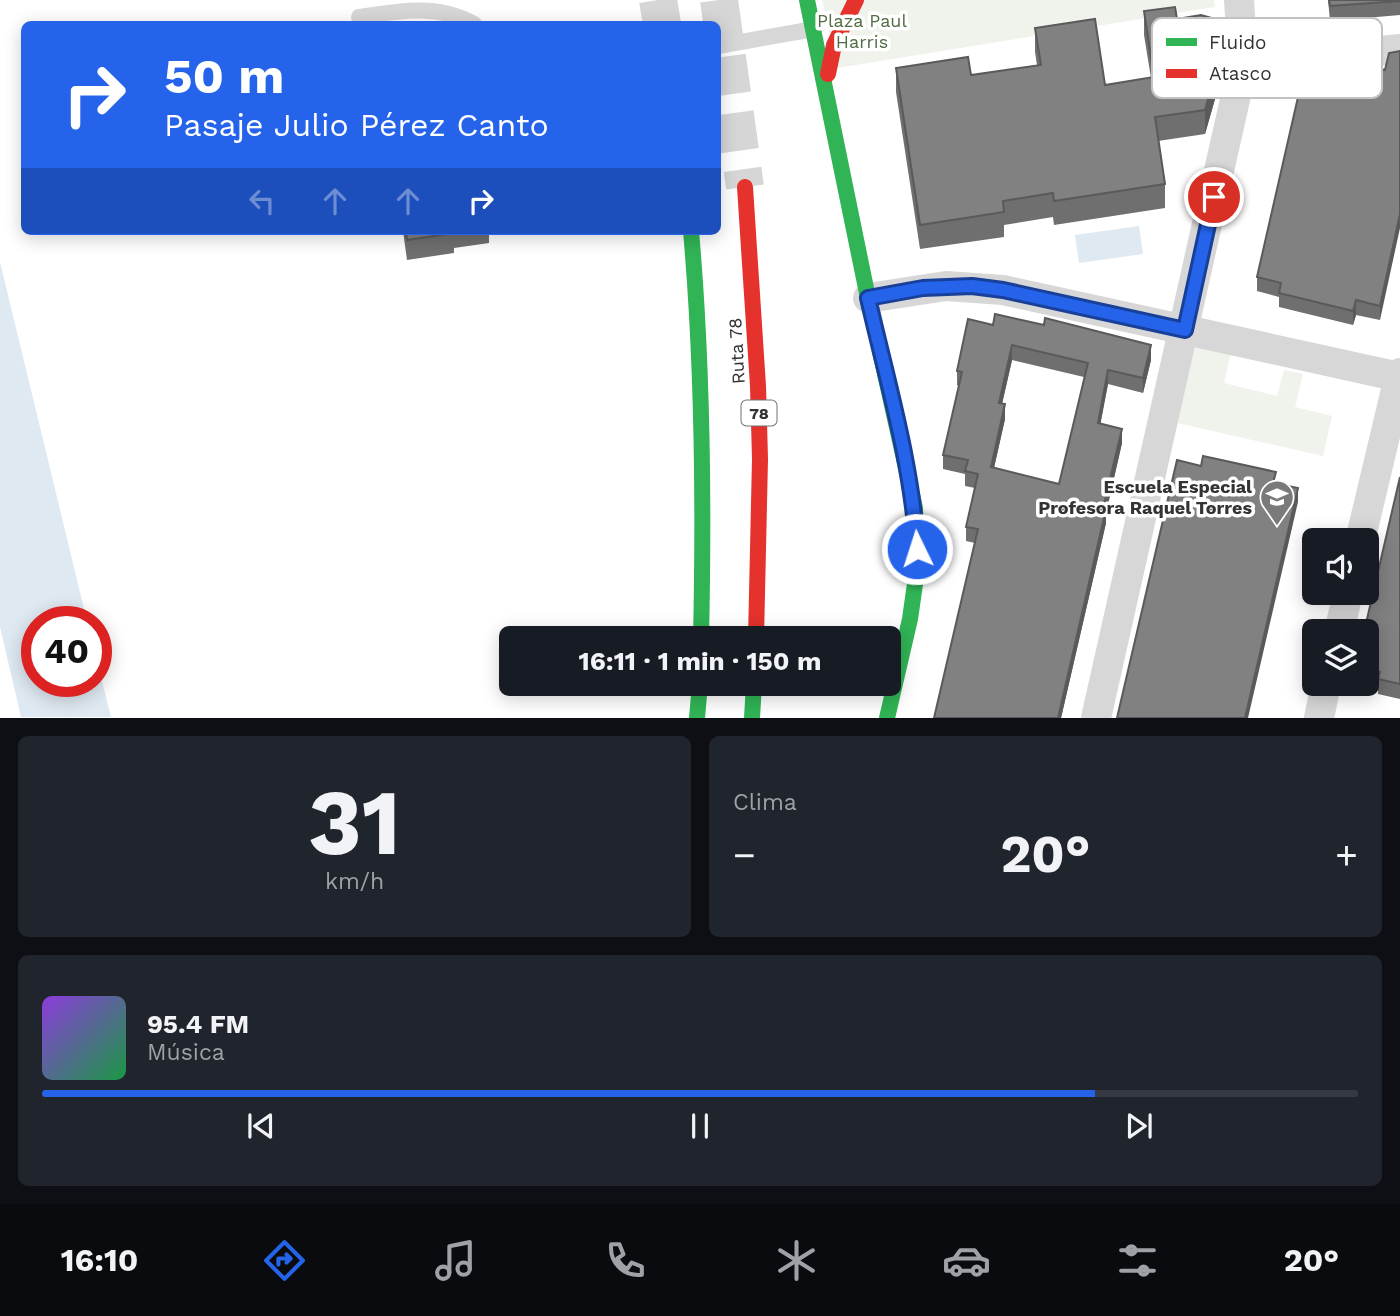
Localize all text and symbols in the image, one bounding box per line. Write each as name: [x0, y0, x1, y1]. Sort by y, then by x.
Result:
park label: Plaza Paul Harris: [817, 10, 907, 52]
legend: [1152, 18, 1382, 98]
text: Fluido: [1209, 31, 1267, 54]
text: 50 m: [164, 47, 284, 105]
icon: right: [49, 49, 140, 140]
text: Atasco: [1209, 62, 1272, 85]
text: Pasaje Julio Pérez Canto: [164, 106, 549, 144]
pin: [1184, 167, 1244, 227]
icon: arrive: [1195, 178, 1233, 216]
icon: left: [243, 182, 281, 220]
icon: ahead: [316, 182, 354, 220]
icon: ahead: [389, 182, 427, 220]
icon: right: [462, 182, 500, 220]
street label: Ruta 78: [724, 317, 749, 385]
road number: 78: [742, 400, 776, 426]
place label: Escuela Especial Profesora Raquel Torres: [1038, 476, 1252, 518]
school or university icon: Escuela Especial Profesora Raquel Torres: [1258, 478, 1296, 527]
position arrow: [880, 512, 954, 586]
map controls: [1302, 528, 1379, 696]
button: sound: [1302, 528, 1379, 605]
speed limit sign: 40: [21, 606, 112, 697]
button: layers: [1302, 619, 1379, 696]
text: 16:11 · 1 min · 150 m: [579, 646, 821, 676]
text: 31: [308, 769, 401, 876]
text: Clima: [733, 789, 797, 816]
text: 20°: [1000, 824, 1091, 885]
text: −: [733, 833, 756, 877]
text: +: [1335, 833, 1358, 877]
text: km/h: [325, 868, 384, 895]
text: 95.4 FM: [147, 1009, 249, 1039]
text: Música: [147, 1039, 225, 1066]
icon: previous: [242, 1107, 280, 1145]
icon: pause: [681, 1107, 719, 1145]
icon: next: [1120, 1107, 1158, 1145]
icon: directions: [260, 1236, 309, 1285]
icon: music: [431, 1236, 480, 1285]
icon: phone: [601, 1236, 650, 1285]
icon: climate: [772, 1236, 821, 1285]
icon: car: [942, 1236, 991, 1285]
icon: filters: [1113, 1236, 1162, 1285]
text: 16:10: [61, 1241, 138, 1279]
text: 20°: [1284, 1241, 1339, 1279]

